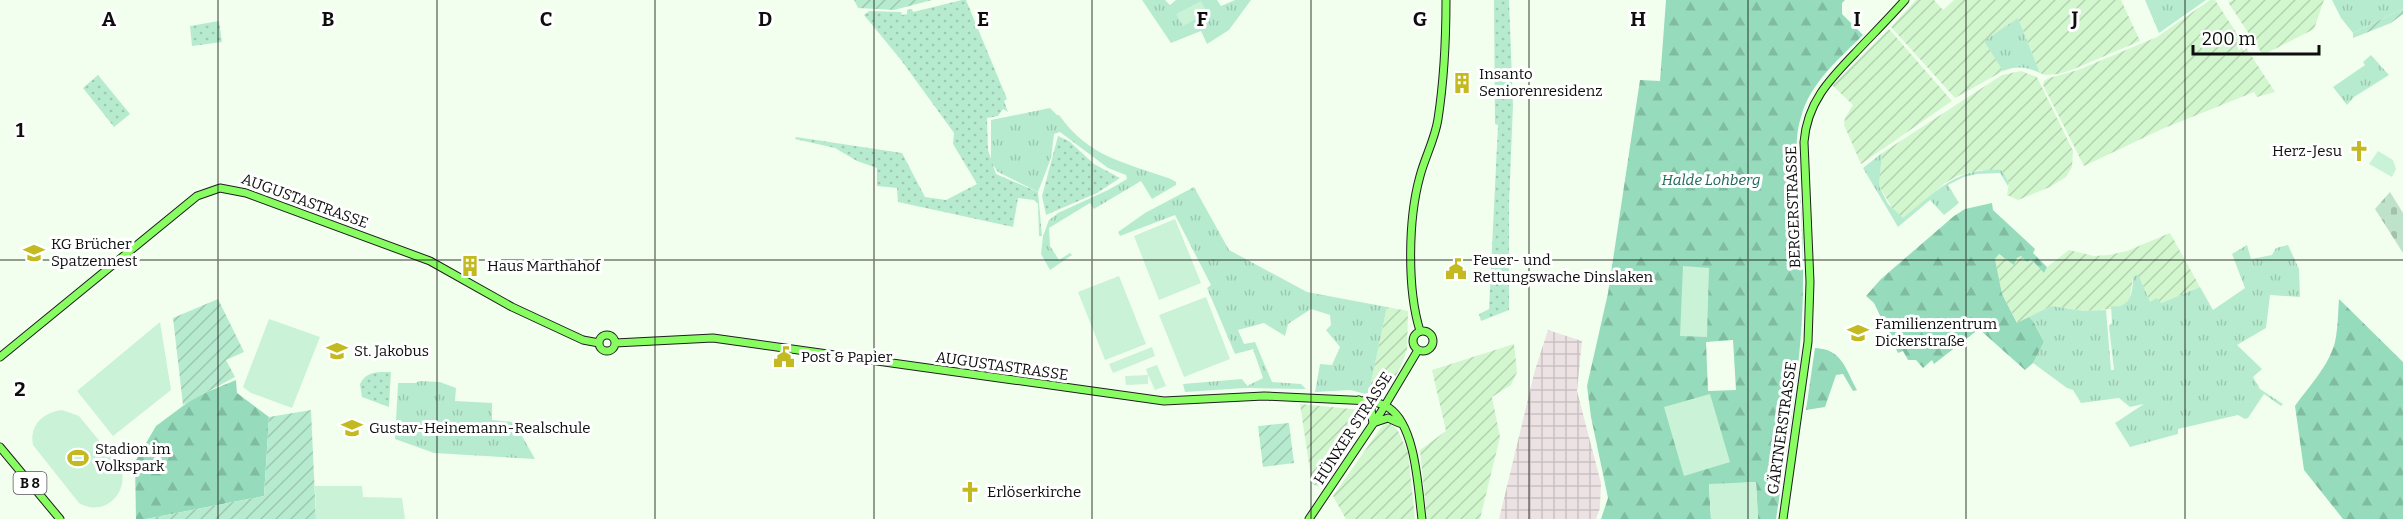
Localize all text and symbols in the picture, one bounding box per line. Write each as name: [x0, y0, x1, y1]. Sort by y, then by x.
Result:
text: A: [102, 7, 117, 31]
text: B: [322, 7, 335, 31]
text: C: [540, 7, 552, 31]
text: D: [758, 7, 772, 31]
text: E: [977, 7, 989, 31]
text: F: [1196, 7, 1208, 31]
text: G: [1413, 7, 1427, 31]
text: H: [1630, 7, 1646, 31]
text: I: [1853, 7, 1861, 31]
text: J: [2071, 7, 2079, 31]
scale bar: [2193, 18, 2319, 56]
text: 200 m: [2202, 28, 2256, 50]
place label: Insanto Seniorenresidenz: [1479, 65, 1603, 100]
building icon: Insanto Seniorenresidenz: [1450, 71, 1474, 95]
text: 1: [16, 118, 25, 142]
church icon: Herz-Jesu: [2347, 139, 2371, 163]
place label: Herz-Jesu: [2272, 142, 2342, 160]
street label: BERGERSTRASSE: [1782, 146, 1804, 268]
street label: AUGUSTASTRASSE: [239, 170, 371, 232]
park label: Halde Lohberg: [1661, 171, 1761, 189]
place label: KG Brücher Spatzennest: [51, 235, 138, 270]
school or university icon: KG Brücher Spatzennest: [22, 241, 46, 265]
place label: Feuer- und Rettungswache Dinslaken: [1473, 251, 1654, 286]
building icon: Haus Marthahof: [458, 254, 482, 278]
place label: Haus Marthahof: [487, 257, 602, 275]
public building icon: Feuer- und Rettungswache Dinslaken: [1444, 257, 1468, 281]
place label: Familienzentrum Dickerstraße: [1875, 315, 1998, 350]
school or university icon: Familienzentrum Dickerstraße: [1846, 321, 1870, 345]
school or university icon: St. Jakobus: [325, 339, 349, 363]
place label: St. Jakobus: [354, 342, 429, 360]
public building icon: Post & Papier: [772, 345, 796, 369]
place label: Post & Papier: [801, 348, 893, 366]
street label: AUGUSTASTRASSE: [935, 348, 1069, 384]
street label: GÄRTNERSTRASSE: [1764, 360, 1800, 496]
street label: HÜNXER STRASSE: [1310, 368, 1396, 488]
text: 2: [14, 377, 26, 401]
school or university icon: Gustav-Heinemann-Realschule: [340, 416, 364, 440]
place label: Gustav-Heinemann-Realschule: [369, 419, 591, 437]
place label: Stadion im Volkspark: [95, 440, 171, 475]
sports icon: Stadion im Volkspark: [66, 446, 90, 470]
road number: B 8: [14, 472, 46, 494]
church icon: Erlöserkirche: [958, 480, 982, 504]
place label: Erlöserkirche: [987, 483, 1081, 501]

